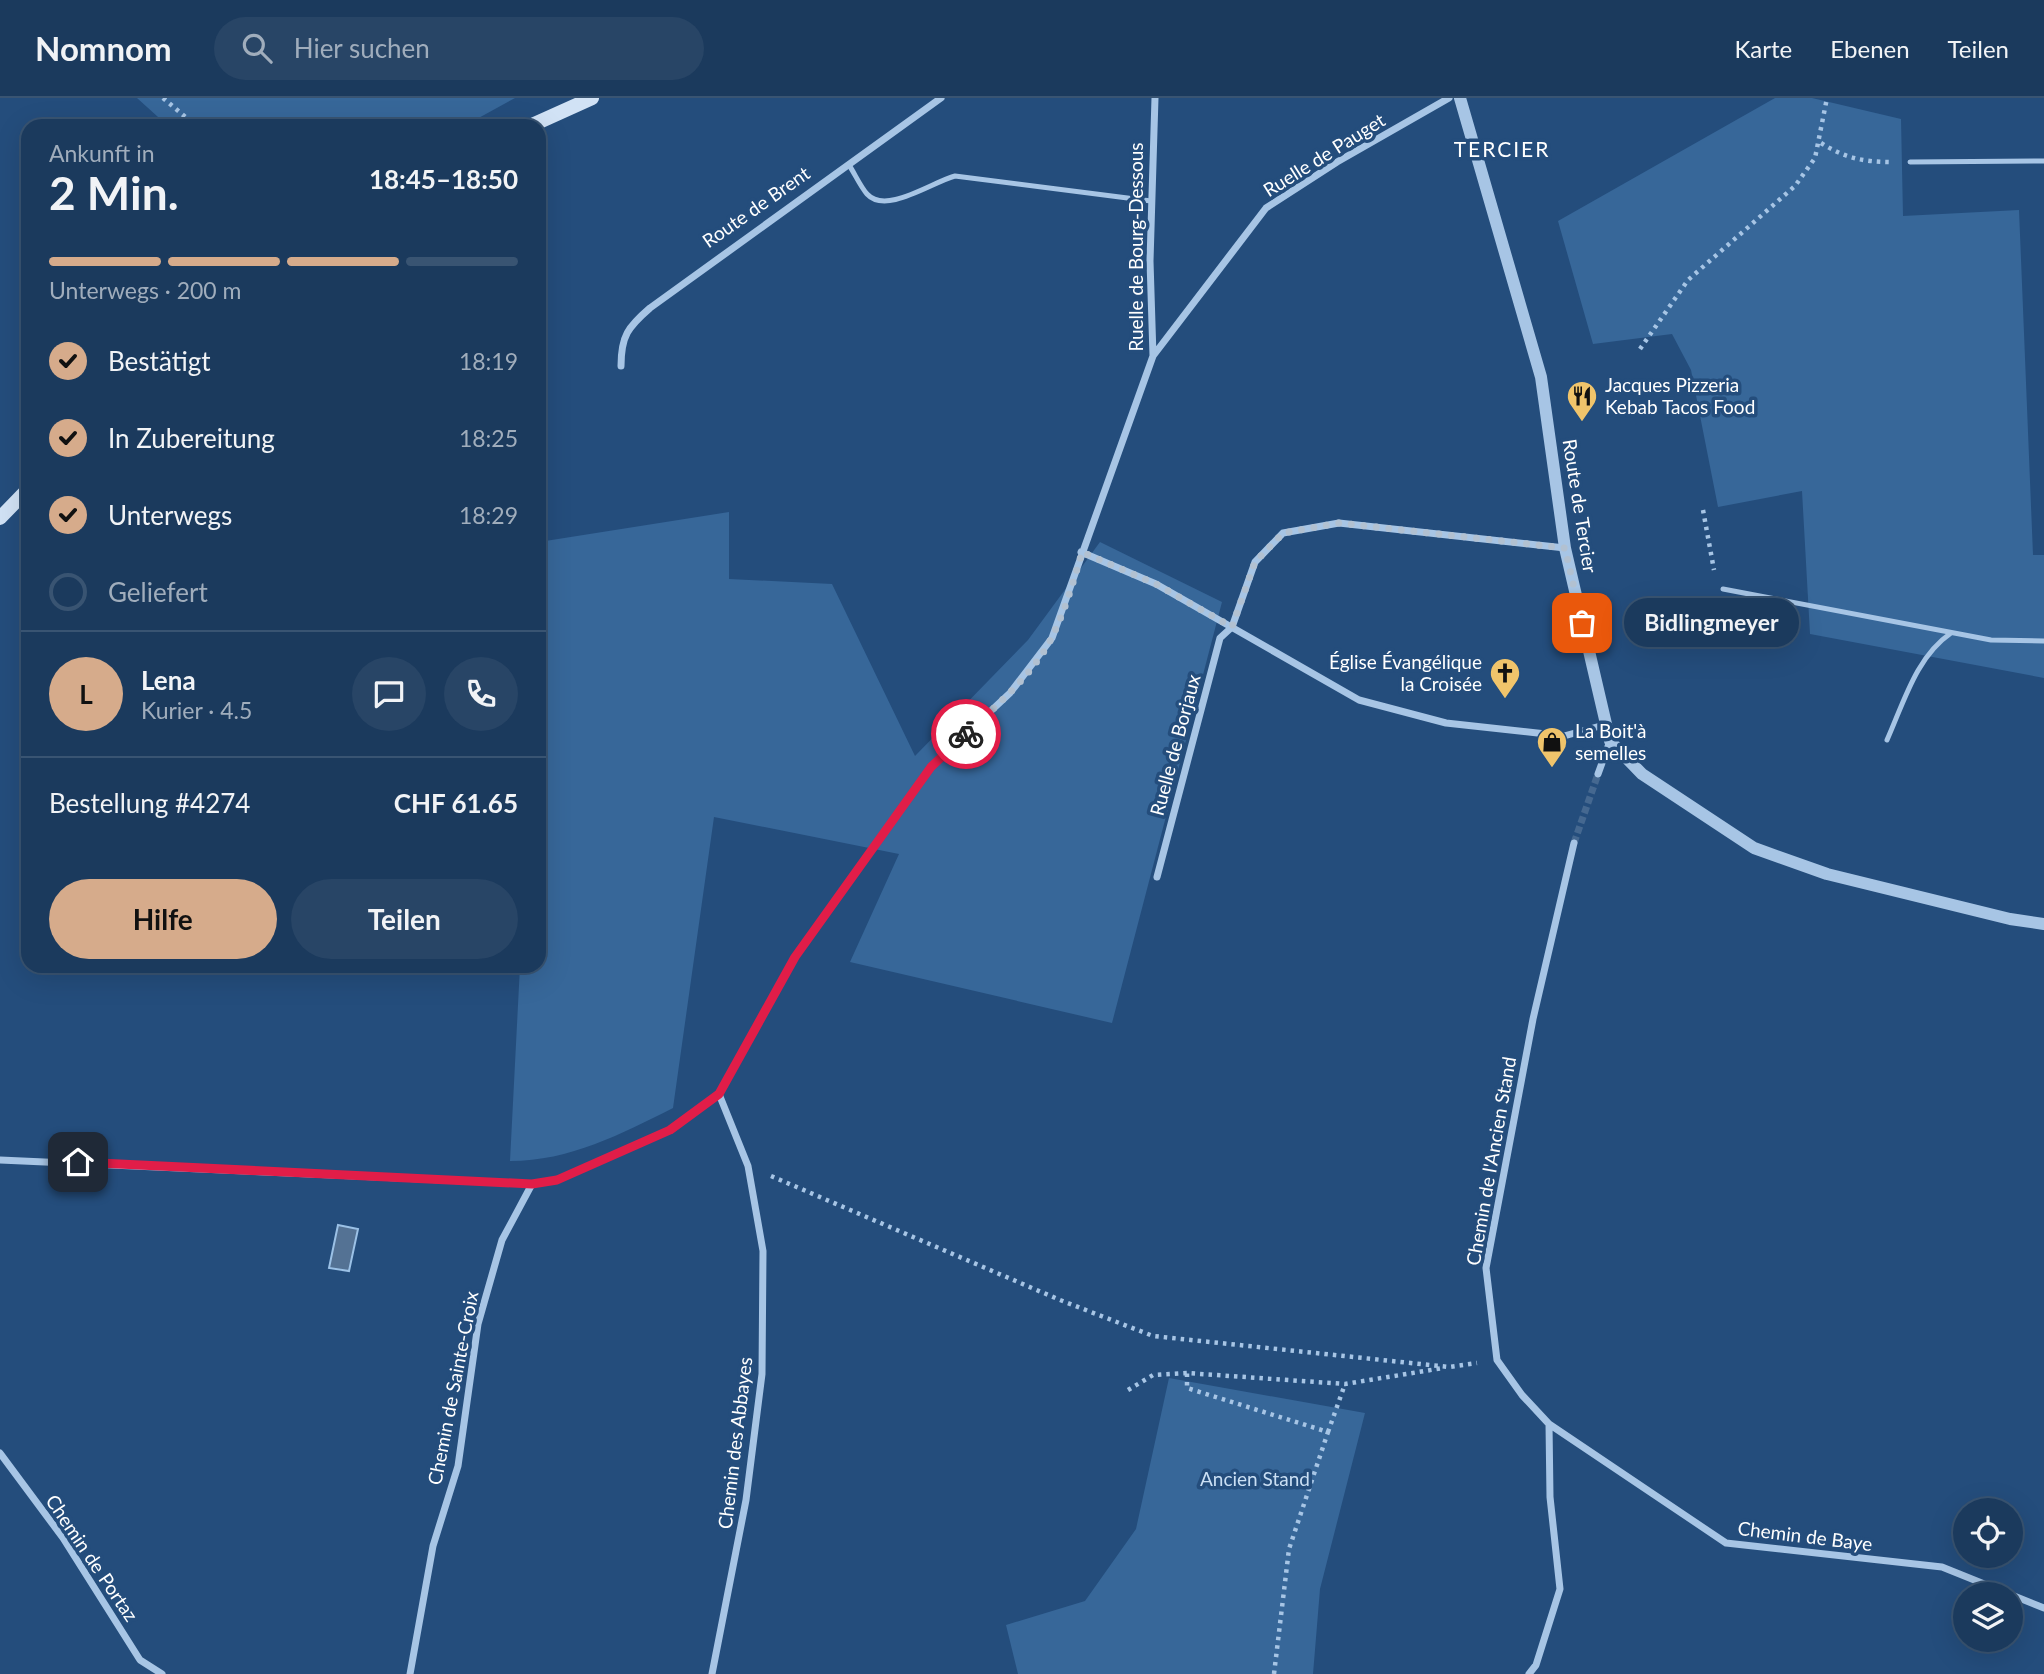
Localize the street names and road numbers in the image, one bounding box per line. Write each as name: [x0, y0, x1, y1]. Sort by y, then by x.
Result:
street label: Ruelle de Pauget: [1259, 108, 1389, 201]
street label: Ruelle de Bourg-Dessous: [1124, 142, 1147, 352]
street label: Route de Brent: [698, 161, 814, 252]
street label: Route de Tercier: [1559, 437, 1602, 575]
street label: Ruelle de Borjaux: [1145, 671, 1205, 818]
street label: Chemin de l'Ancien Stand: [1461, 1055, 1520, 1267]
street label: Chemin de Sainte-Croix: [422, 1289, 483, 1487]
street label: Chemin des Abbayes: [713, 1356, 756, 1530]
street label: Chemin de Portaz: [42, 1490, 143, 1625]
street label: Chemin de Baye: [1736, 1516, 1874, 1555]

